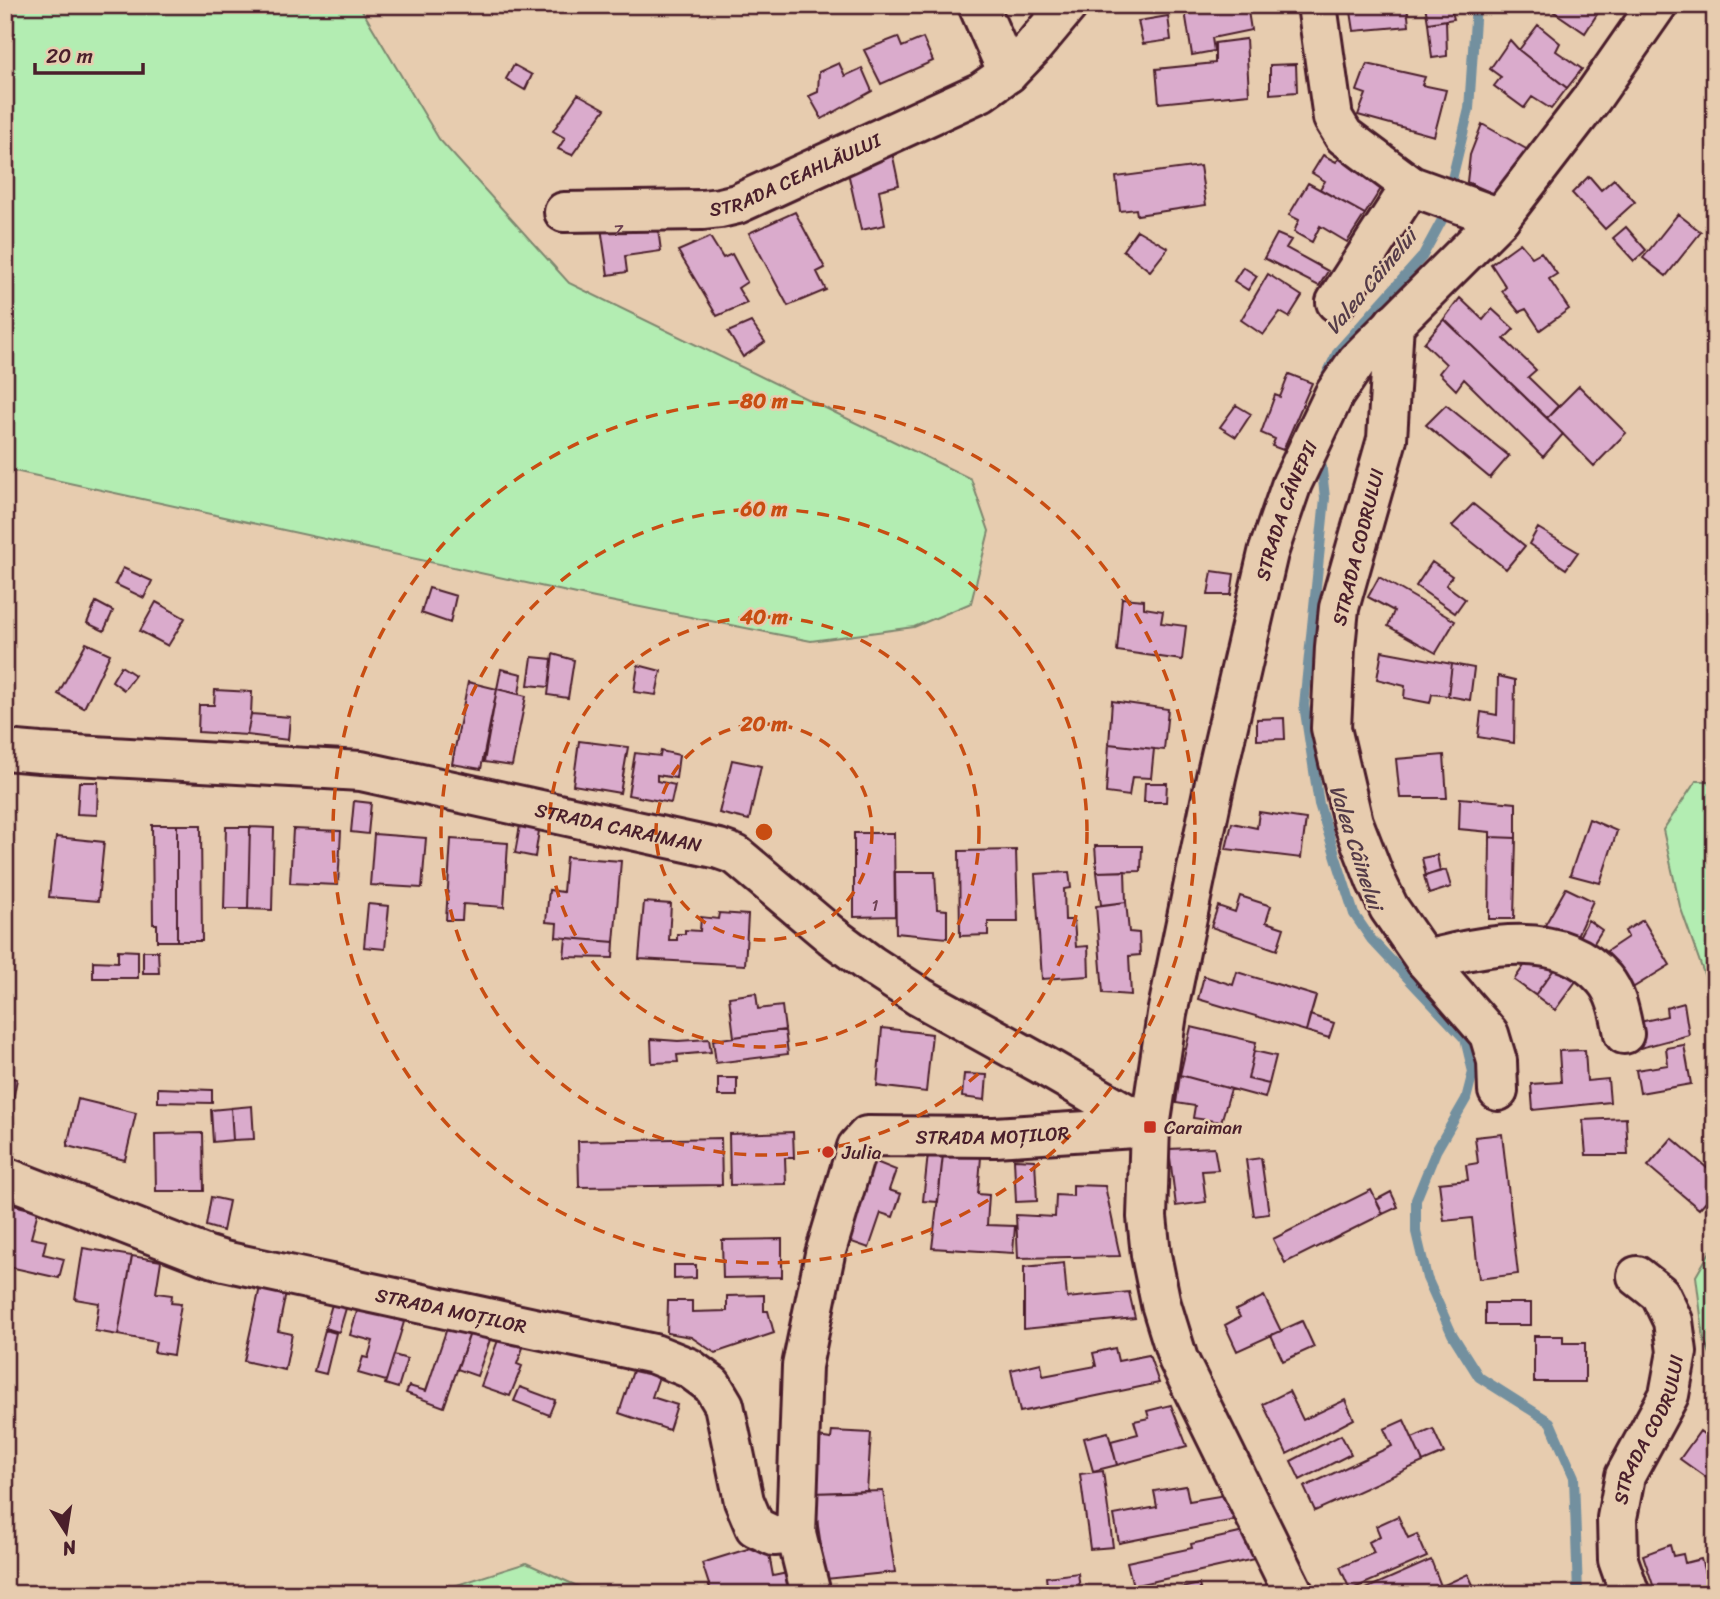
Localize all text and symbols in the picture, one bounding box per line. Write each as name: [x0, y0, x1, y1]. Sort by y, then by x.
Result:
scale bar: [35, 32, 144, 76]
text: 20 m: [46, 37, 93, 75]
street label: STRADA CEAHLĂULUI: [708, 123, 888, 226]
house number: 7: [613, 216, 623, 245]
water label: Valea Câinelui: [1315, 217, 1430, 344]
text: 80 m: [739, 382, 789, 420]
street label: STRADA CÂNEPII: [1246, 435, 1327, 584]
street label: STRADA CODRULUI: [1322, 465, 1394, 629]
text: 60 m: [740, 490, 788, 528]
text: 40 m: [739, 598, 789, 636]
text: 20 m: [740, 705, 788, 743]
water label: Valea Câinelui: [1318, 780, 1395, 918]
street label: STRADA CARAIMAN: [532, 793, 705, 861]
centre of rings: [752, 820, 776, 844]
house number: 1: [872, 891, 879, 920]
place label: Caraiman: [1164, 1111, 1242, 1144]
street label: STRADA MOȚILOR: [915, 1116, 1071, 1154]
marker: Caraiman: [1142, 1119, 1158, 1135]
place label: Julia: [841, 1136, 882, 1169]
marker: Julia: [820, 1144, 836, 1160]
street label: STRADA MOȚILOR: [372, 1278, 530, 1343]
street label: STRADA CODRULUI: [1603, 1352, 1693, 1507]
north arrow: [32, 1498, 102, 1568]
text: N: [59, 1530, 80, 1566]

